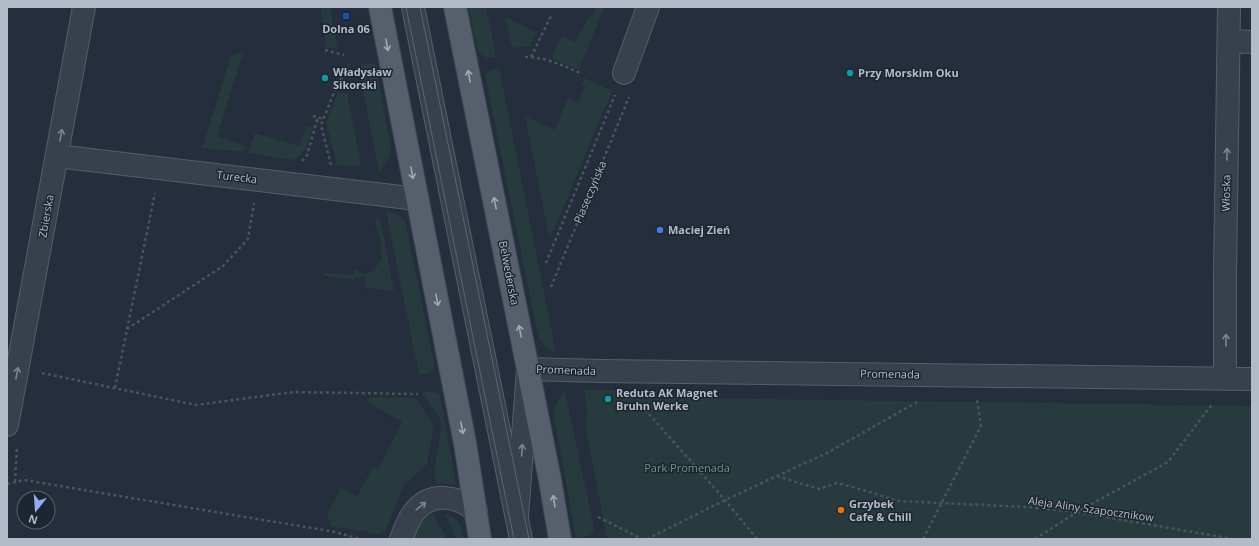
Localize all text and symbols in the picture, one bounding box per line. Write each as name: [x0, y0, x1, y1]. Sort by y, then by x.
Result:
marker: Dolna 06: [341, 11, 351, 21]
place label: Dolna 06: [322, 21, 370, 36]
one-way arrow: [384, 38, 392, 51]
place label: Władysław Sikorski: [333, 64, 392, 92]
place label: Przy Morskim Oku: [858, 65, 959, 80]
marker: Przy Morskim Oku: [845, 68, 855, 78]
one-way arrow: [464, 70, 472, 83]
marker: Władysław Sikorski: [320, 73, 330, 83]
one-way arrow: [57, 129, 65, 142]
one-way arrow: [1223, 148, 1231, 161]
street label: Piaseczyńska: [570, 158, 609, 225]
one-way arrow: [409, 166, 417, 179]
street label: Turecka: [216, 167, 258, 186]
street label: Włoska: [1218, 175, 1233, 211]
street label: Zbierska: [34, 193, 57, 239]
one-way arrow: [490, 197, 498, 210]
place label: Maciej Zień: [668, 222, 730, 237]
marker: Maciej Zień: [655, 225, 665, 235]
street label: Belwederska: [496, 239, 523, 306]
one-way arrow: [434, 294, 442, 307]
one-way arrow: [516, 324, 524, 337]
one-way arrow: [1222, 334, 1230, 347]
street label: Promenada: [536, 361, 596, 378]
street label: Promenada: [860, 365, 920, 382]
one-way arrow: [13, 367, 21, 380]
place label: Reduta AK Magnet Bruhn Werke: [616, 385, 718, 413]
marker: Reduta AK Magnet Bruhn Werke: [603, 394, 613, 404]
one-way arrow: [459, 421, 467, 434]
one-way arrow: [518, 444, 526, 457]
park label: Park Promenada: [644, 460, 730, 475]
north arrow: [16, 490, 56, 530]
street label: Aleja Aliny Szapocznikow: [1027, 492, 1155, 525]
one-way arrow: [549, 494, 557, 507]
place label: Grzybek Cafe & Chill: [849, 496, 912, 524]
one-way arrow: [415, 502, 426, 510]
marker: Grzybek Cafe & Chill: [836, 505, 846, 515]
text: N: [26, 512, 39, 529]

